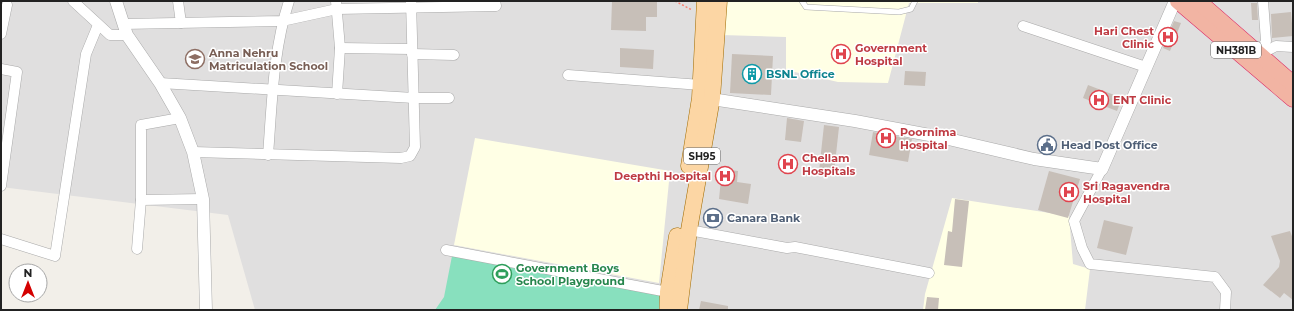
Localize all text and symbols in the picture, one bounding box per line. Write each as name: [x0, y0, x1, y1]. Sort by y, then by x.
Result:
place label: Hari Chest Clinic: [1094, 24, 1154, 51]
hospital icon: Hari Chest Clinic: [1157, 26, 1179, 48]
place label: Government Hospital: [855, 41, 927, 68]
road number: NH381B: [1211, 42, 1261, 58]
hospital icon: Government Hospital: [830, 43, 852, 65]
place label: Anna Nehru Matriculation School: [208, 46, 328, 73]
school or university icon: Anna Nehru Matriculation School: [184, 48, 206, 70]
building icon: BSNL Office: [741, 63, 763, 85]
place label: BSNL Office: [766, 67, 835, 81]
hospital icon: ENT Clinic: [1088, 89, 1110, 111]
place label: ENT Clinic: [1113, 93, 1172, 107]
place label: Poornima Hospital: [900, 125, 956, 152]
hospital icon: Poornima Hospital: [875, 127, 897, 149]
public building icon: Head Post Office: [1036, 134, 1058, 156]
place label: Head Post Office: [1061, 138, 1158, 152]
road number: SH95: [684, 148, 720, 164]
place label: Chellam Hospitals: [802, 151, 856, 178]
hospital icon: Chellam Hospitals: [777, 153, 799, 175]
hospital icon: Deepthi Hospital: [714, 165, 736, 187]
place label: Deepthi Hospital: [614, 169, 711, 183]
place label: Sri Ragavendra Hospital: [1083, 179, 1170, 206]
hospital icon: Sri Ragavendra Hospital: [1058, 181, 1080, 203]
bank icon: Canara Bank: [702, 207, 724, 229]
place label: Canara Bank: [727, 211, 801, 225]
place label: Government Boys School Playground: [516, 261, 625, 288]
north arrow: [8, 263, 48, 303]
sports icon: Government Boys School Playground: [491, 263, 513, 285]
text: N: [24, 266, 32, 280]

